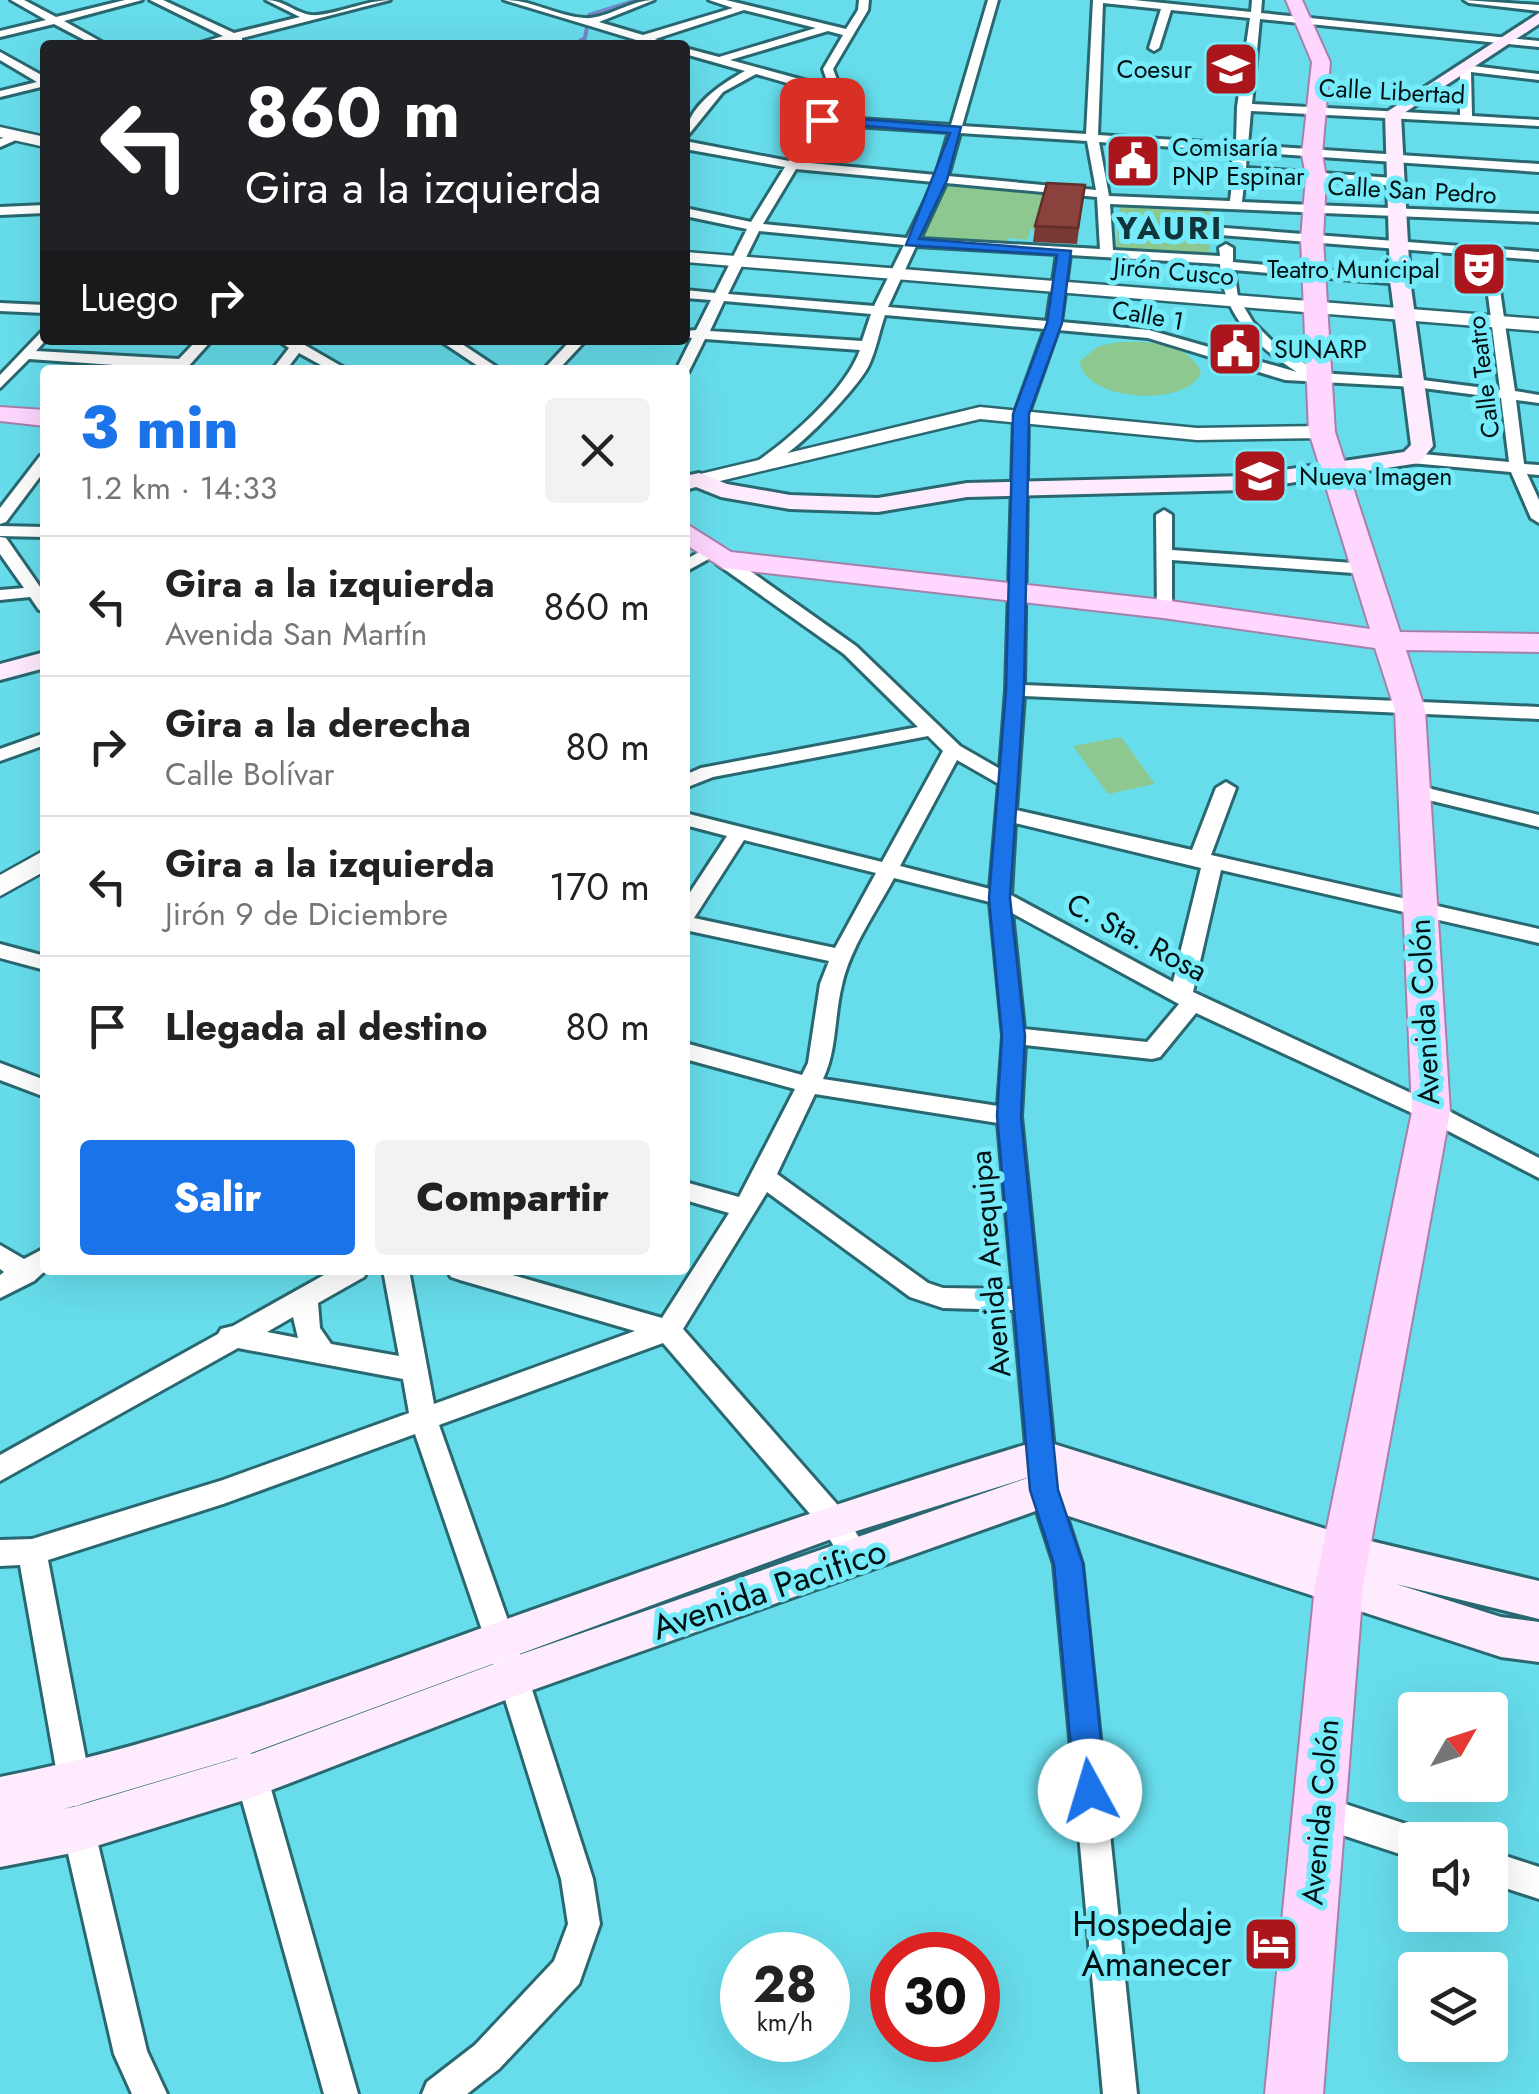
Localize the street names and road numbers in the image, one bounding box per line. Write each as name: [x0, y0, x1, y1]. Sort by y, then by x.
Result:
street label: Calle Libertad: [1318, 69, 1466, 113]
street label: Calle San Pedro: [1327, 168, 1497, 212]
street label: Jirón Cusco: [1109, 248, 1236, 294]
street label: Calle 1: [1109, 291, 1187, 339]
street label: Calle Teatro: [1458, 314, 1508, 440]
street label: C. Sta. Rosa: [1059, 882, 1215, 992]
street label: Avenida Colón: [1398, 918, 1450, 1106]
street label: Avenida Arequipa: [959, 1149, 1021, 1379]
street label: Avenida Pacifico: [645, 1526, 893, 1652]
street label: Avenida Colón: [1290, 1717, 1350, 1907]

